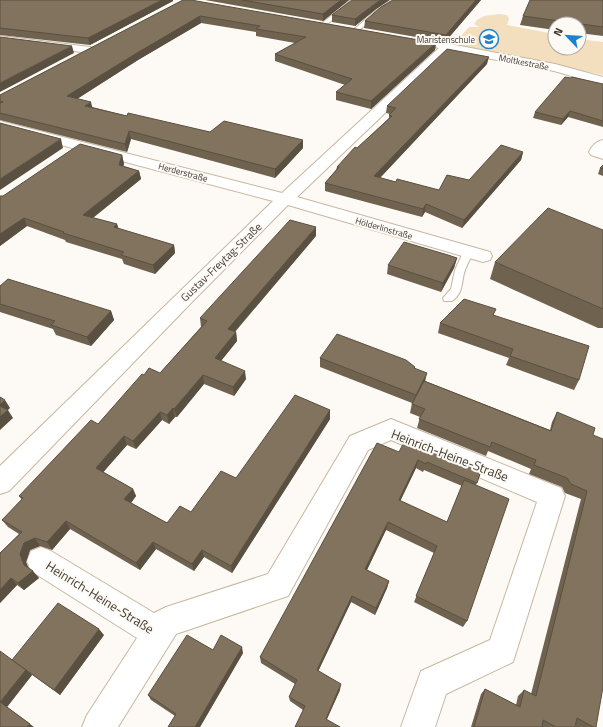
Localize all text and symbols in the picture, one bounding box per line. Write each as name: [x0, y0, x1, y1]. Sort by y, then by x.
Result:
north arrow: [547, 16, 587, 56]
text: N: [549, 25, 567, 39]
school or university icon: Maristenschule: [478, 28, 500, 50]
place label: Maristenschule: [417, 33, 475, 46]
street label: Moltkestraße: [498, 51, 551, 73]
street label: Herderstraße: [157, 159, 210, 185]
street label: Hölderlinstraße: [354, 214, 415, 242]
street label: Gustav-Freytag-Straße: [177, 219, 265, 305]
street label: Heinrich-Heine-Straße: [388, 423, 512, 487]
street label: Heinrich-Heine-Straße: [42, 556, 158, 638]

